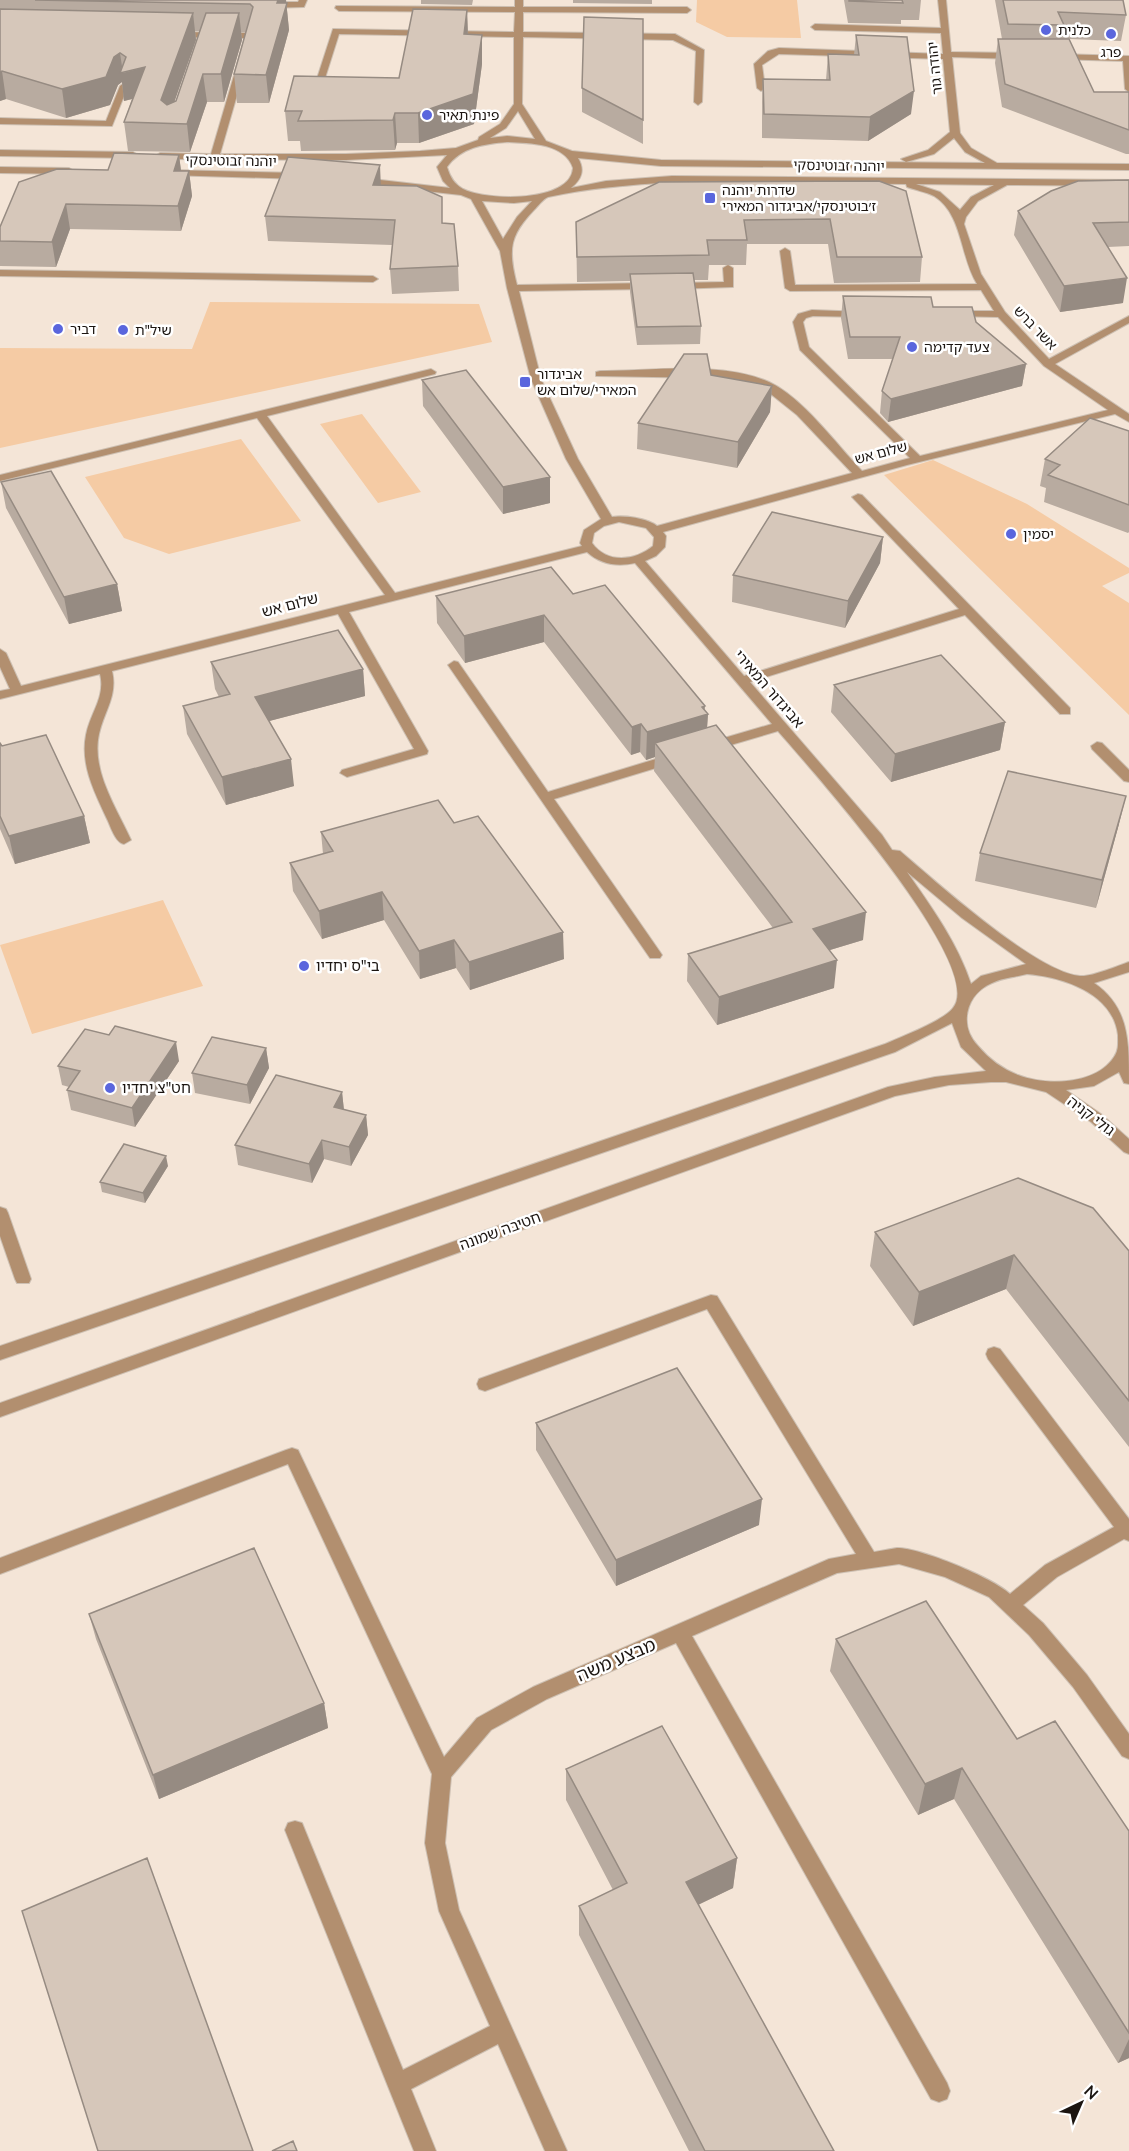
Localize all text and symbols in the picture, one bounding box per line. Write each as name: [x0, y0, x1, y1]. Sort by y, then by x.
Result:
place label: כלנית: [1058, 21, 1091, 40]
marker: כלנית: [1039, 23, 1053, 37]
marker: פרג: [1104, 27, 1118, 41]
street label: יהודה גור: [923, 41, 947, 95]
place label: פרג: [1101, 43, 1121, 62]
place label: פינת תאיר: [439, 106, 499, 125]
marker: פינת תאיר: [420, 108, 434, 122]
street label: יוהנה זבוטינסקי: [185, 151, 277, 171]
street label: יוהנה זבוטינסקי: [793, 156, 885, 176]
place label: שדרות יוהנה ז׳בוטינסקי/אביגדור המאירי: [722, 181, 876, 216]
marker: שדרות יוהנה ז׳בוטינסקי/אביגדור המאירי: [703, 191, 717, 205]
street label: אשר ברש: [1009, 302, 1061, 354]
place label: דביר: [70, 320, 97, 339]
place label: שיל"ת: [135, 321, 172, 340]
marker: דביר: [51, 322, 65, 336]
marker: שיל"ת: [116, 323, 130, 337]
place label: צעד קדימה: [924, 338, 990, 357]
marker: צעד קדימה: [905, 340, 919, 354]
place label: אביגדור המאירי/שלום אש: [537, 365, 636, 400]
marker: אביגדור המאירי/שלום אש: [518, 375, 532, 389]
street label: שלום אש: [853, 437, 909, 469]
place label: יסמין: [1023, 525, 1054, 544]
marker: יסמין: [1004, 527, 1018, 541]
street label: שלום אש: [260, 588, 320, 622]
street label: אביגדור המאירי: [730, 646, 808, 732]
place label: בי"ס יחדיו: [316, 956, 380, 976]
marker: בי"ס יחדיו: [297, 959, 311, 973]
place label: חט"צ יחדיו: [122, 1078, 191, 1098]
marker: חט"צ יחדיו: [103, 1081, 117, 1095]
street label: גולי קניה: [1063, 1092, 1119, 1141]
street label: חטיבה שמונה: [457, 1207, 543, 1255]
street label: מבצע משה: [573, 1633, 659, 1687]
north arrow: [1051, 2073, 1111, 2133]
text: N: [1079, 2081, 1103, 2105]

